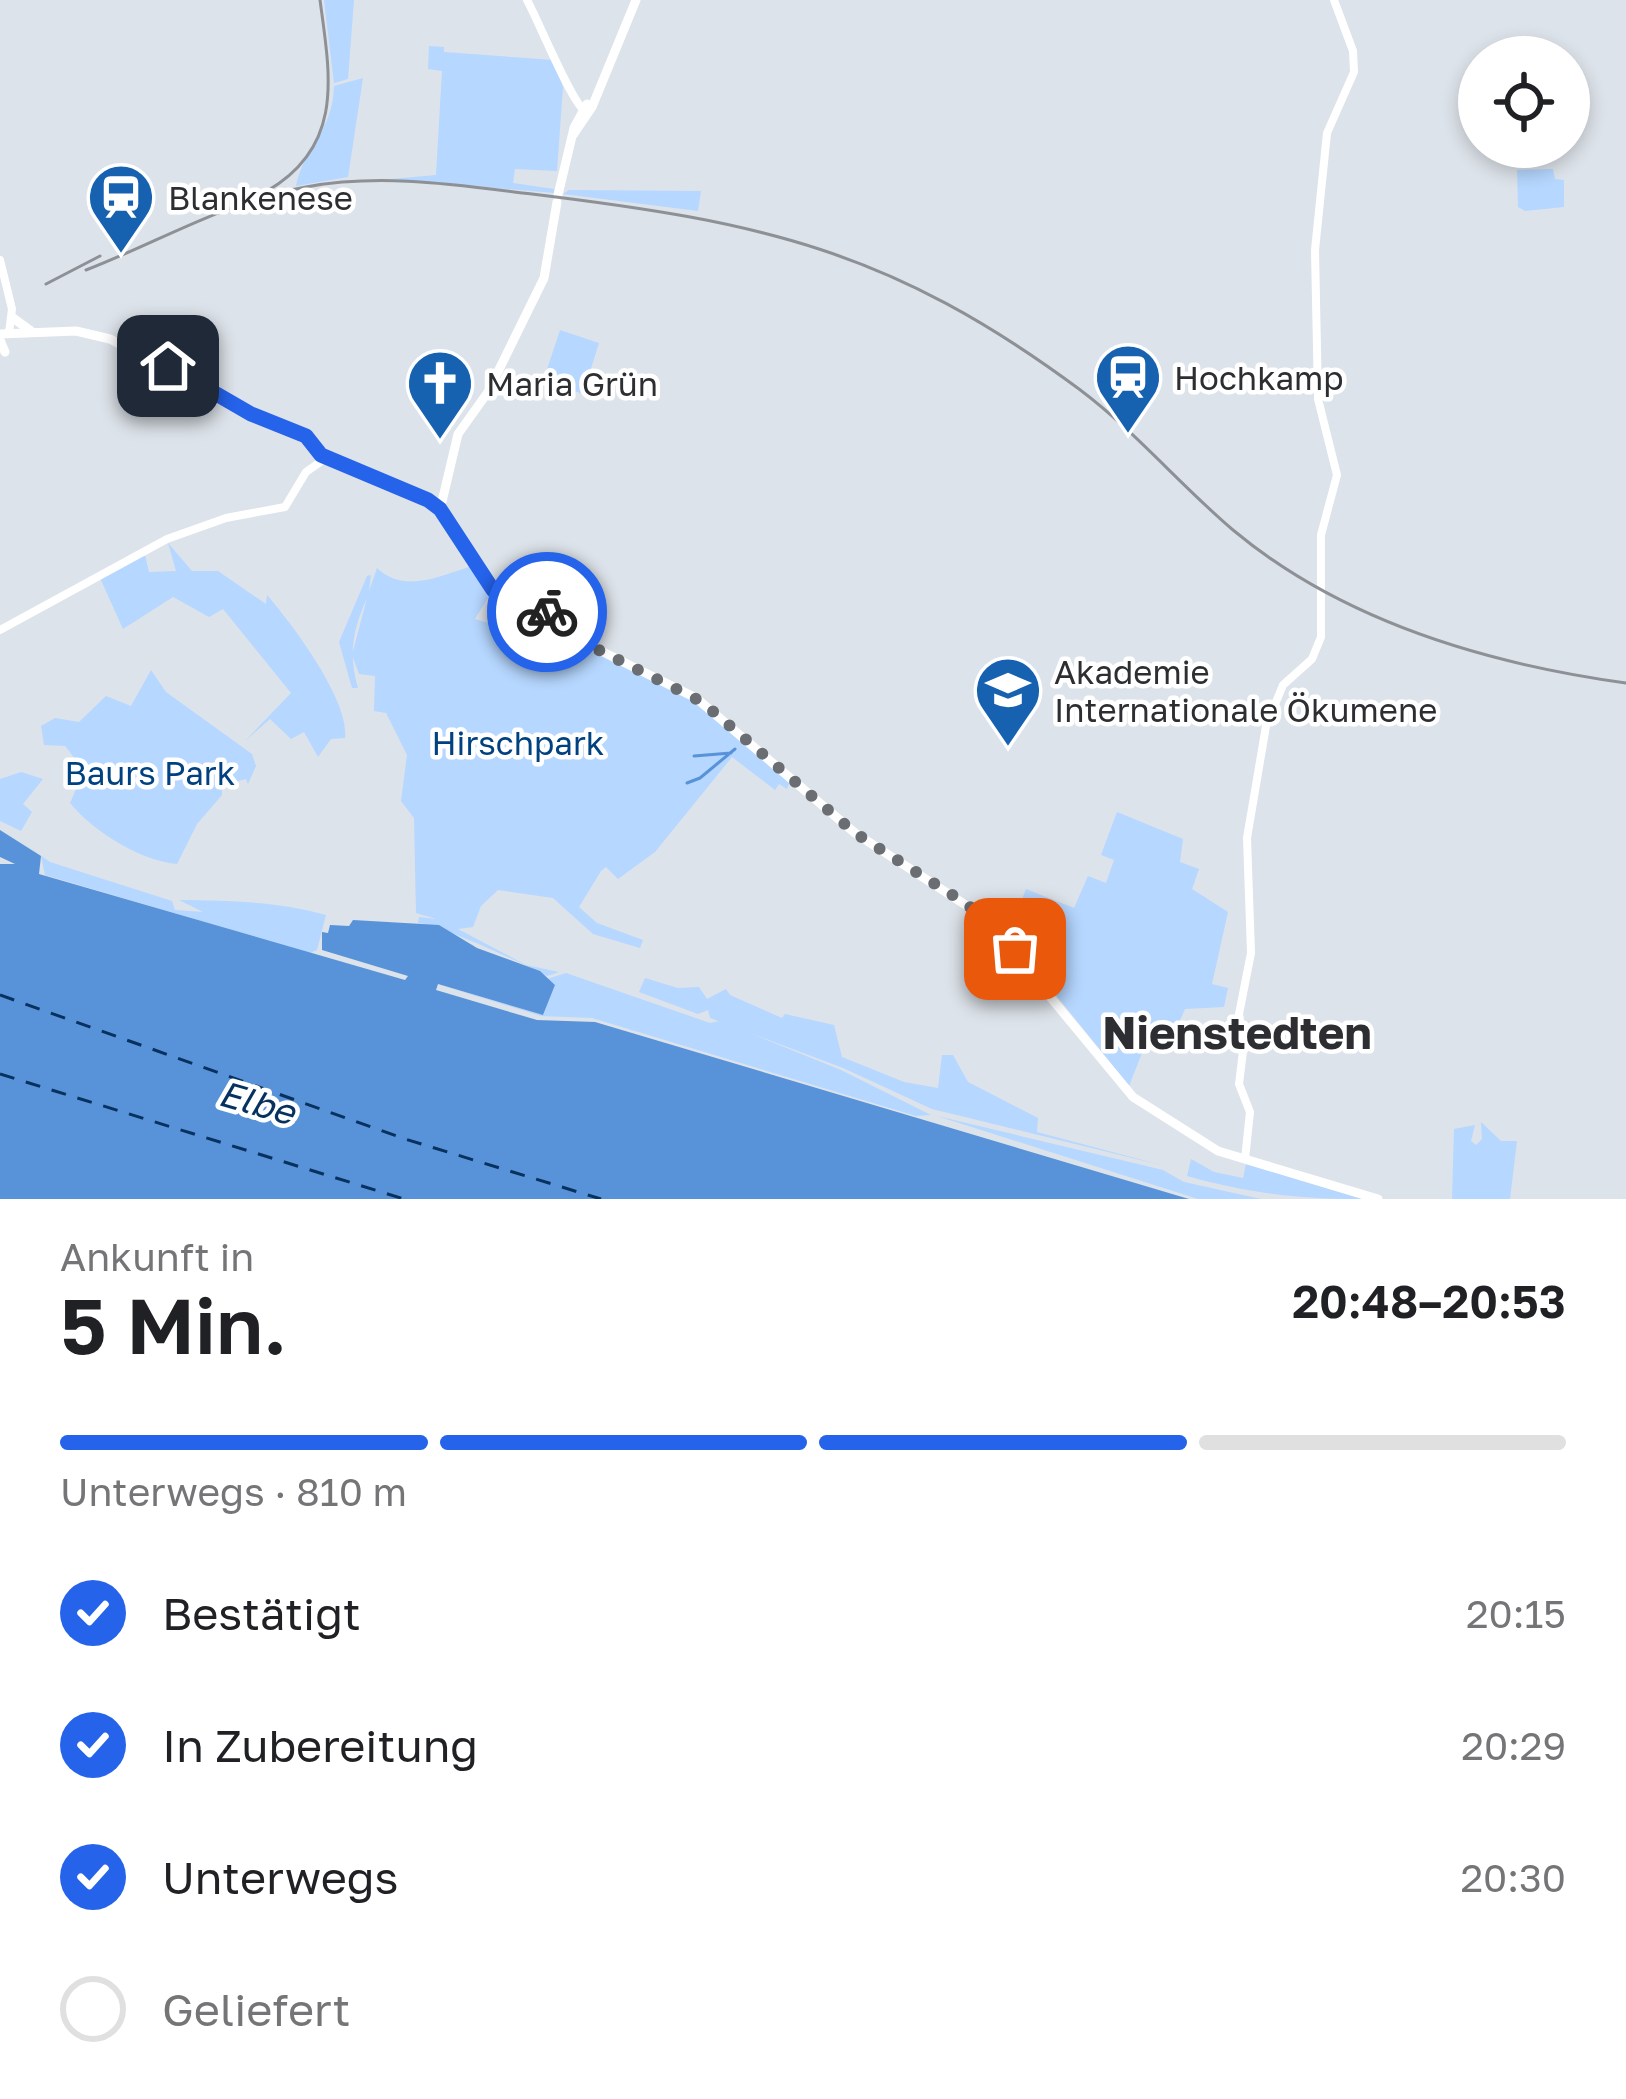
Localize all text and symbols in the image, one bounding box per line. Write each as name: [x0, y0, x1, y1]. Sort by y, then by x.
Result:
map controls: [1458, 36, 1590, 168]
button: locate: [1458, 36, 1590, 168]
station icon: Blankenese: [86, 162, 156, 256]
place label: Blankenese: [168, 178, 353, 217]
pin: [117, 315, 219, 417]
icon: home: [135, 333, 201, 399]
station icon: Hochkamp: [1093, 342, 1163, 436]
church icon: Maria Grün: [405, 348, 475, 442]
place label: Hochkamp: [1174, 358, 1344, 397]
place label: Maria Grün: [486, 364, 658, 403]
courier: [487, 552, 607, 672]
icon: bike: [514, 579, 580, 645]
place label: Akademie Internationale Ökumene: [1054, 652, 1437, 729]
school or university icon: Akademie Internationale Ökumene: [973, 655, 1043, 749]
park label: Hirschpark: [431, 723, 605, 762]
park label: Baurs Park: [65, 753, 235, 792]
pin: [964, 898, 1066, 1000]
icon: bag: [982, 916, 1048, 982]
district label: Nienstedten: [1102, 1005, 1372, 1059]
water label: Elbe: [214, 1071, 302, 1134]
text: Ankunft in: [60, 1233, 254, 1280]
text: 20:48–20:53: [1292, 1274, 1566, 1328]
text: 5 Min.: [60, 1278, 287, 1371]
text: Unterwegs · 810 m: [60, 1468, 407, 1515]
icon: check: [60, 1580, 126, 1646]
text: Bestätigt: [162, 1586, 361, 1640]
text: 20:15: [1466, 1590, 1566, 1637]
icon: check: [60, 1712, 126, 1778]
text: In Zubereitung: [162, 1718, 478, 1772]
text: 20:29: [1461, 1722, 1566, 1769]
icon: check: [60, 1844, 126, 1910]
text: Unterwegs: [162, 1850, 398, 1904]
text: 20:30: [1461, 1854, 1566, 1901]
text: Geliefert: [162, 1982, 350, 2036]

